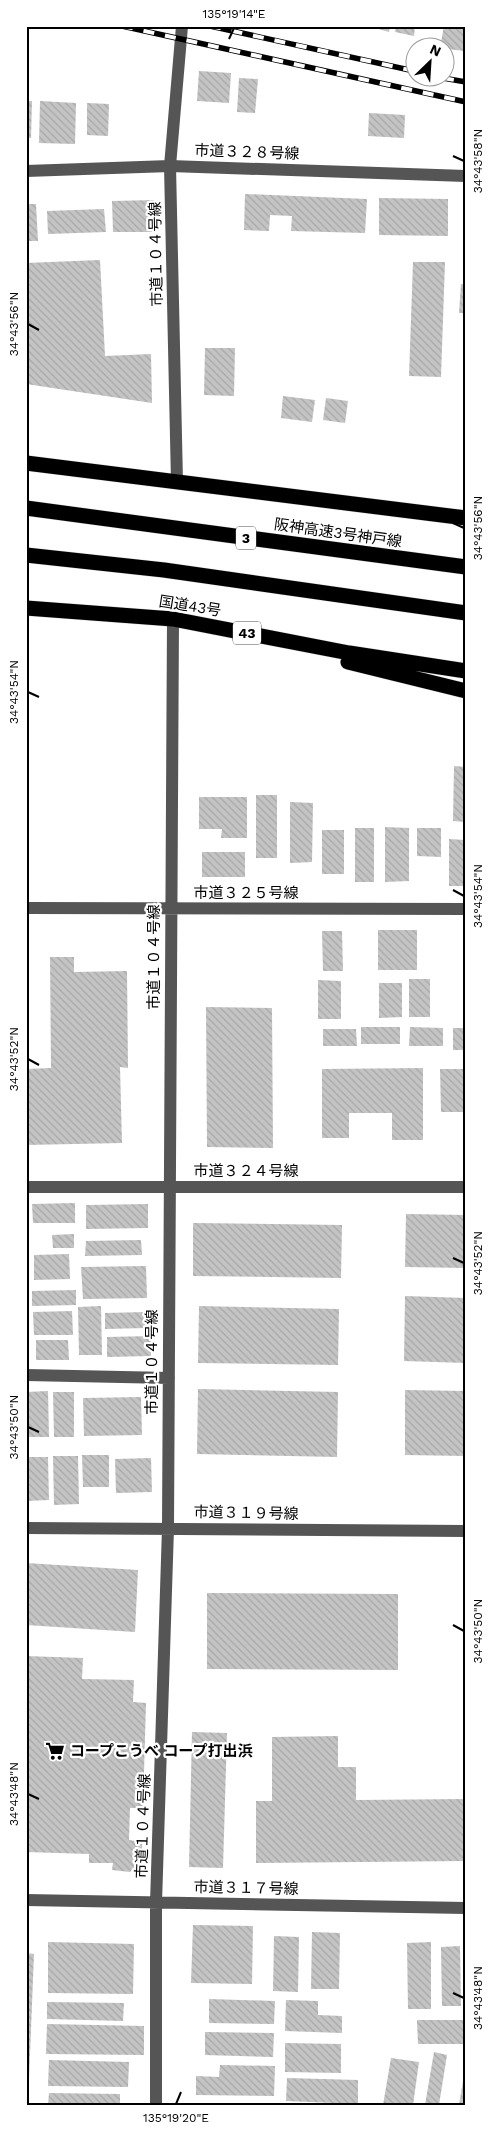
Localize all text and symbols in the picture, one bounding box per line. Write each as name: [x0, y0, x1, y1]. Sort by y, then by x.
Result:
text: 135°19'14"E: [203, 7, 266, 21]
north arrow: [404, 38, 454, 88]
text: N: [427, 41, 444, 60]
text: 34°43'58"N: [471, 129, 485, 193]
street label: 市道３２８号線: [194, 141, 300, 163]
street label: 市道１０４号線: [146, 201, 166, 307]
text: 34°43'56"N: [7, 292, 21, 356]
text: 34°43'56"N: [471, 496, 485, 560]
street label: 阪神高速3号神戸線: [273, 515, 403, 551]
road number: 3: [236, 526, 256, 550]
street label: 国道43号: [158, 592, 222, 620]
road number: 43: [233, 622, 261, 644]
text: 34°43'54"N: [7, 660, 21, 724]
text: 34°43'54"N: [471, 864, 485, 928]
street label: 市道３２５号線: [193, 884, 299, 902]
street label: 市道１０４号線: [145, 904, 163, 1010]
text: 34°43'52"N: [7, 1027, 21, 1091]
street label: 市道３２４号線: [193, 1162, 299, 1180]
text: 34°43'52"N: [471, 1231, 485, 1295]
street label: 市道１０４号線: [143, 1309, 161, 1415]
text: 34°43'50"N: [7, 1395, 21, 1459]
street label: 市道３１９号線: [193, 1503, 299, 1523]
text: 34°43'50"N: [471, 1599, 485, 1663]
supermarket icon: コープこうべ コープ打出浜: [44, 1740, 66, 1762]
place label: コープこうべ コープ打出浜: [70, 1742, 253, 1760]
text: 34°43'48"N: [7, 1762, 21, 1826]
street label: 市道１０４号線: [132, 1773, 154, 1879]
street label: 市道３１７号線: [193, 1878, 299, 1898]
text: 34°43'48"N: [471, 1966, 485, 2030]
text: 135°19'20"E: [143, 2111, 209, 2125]

